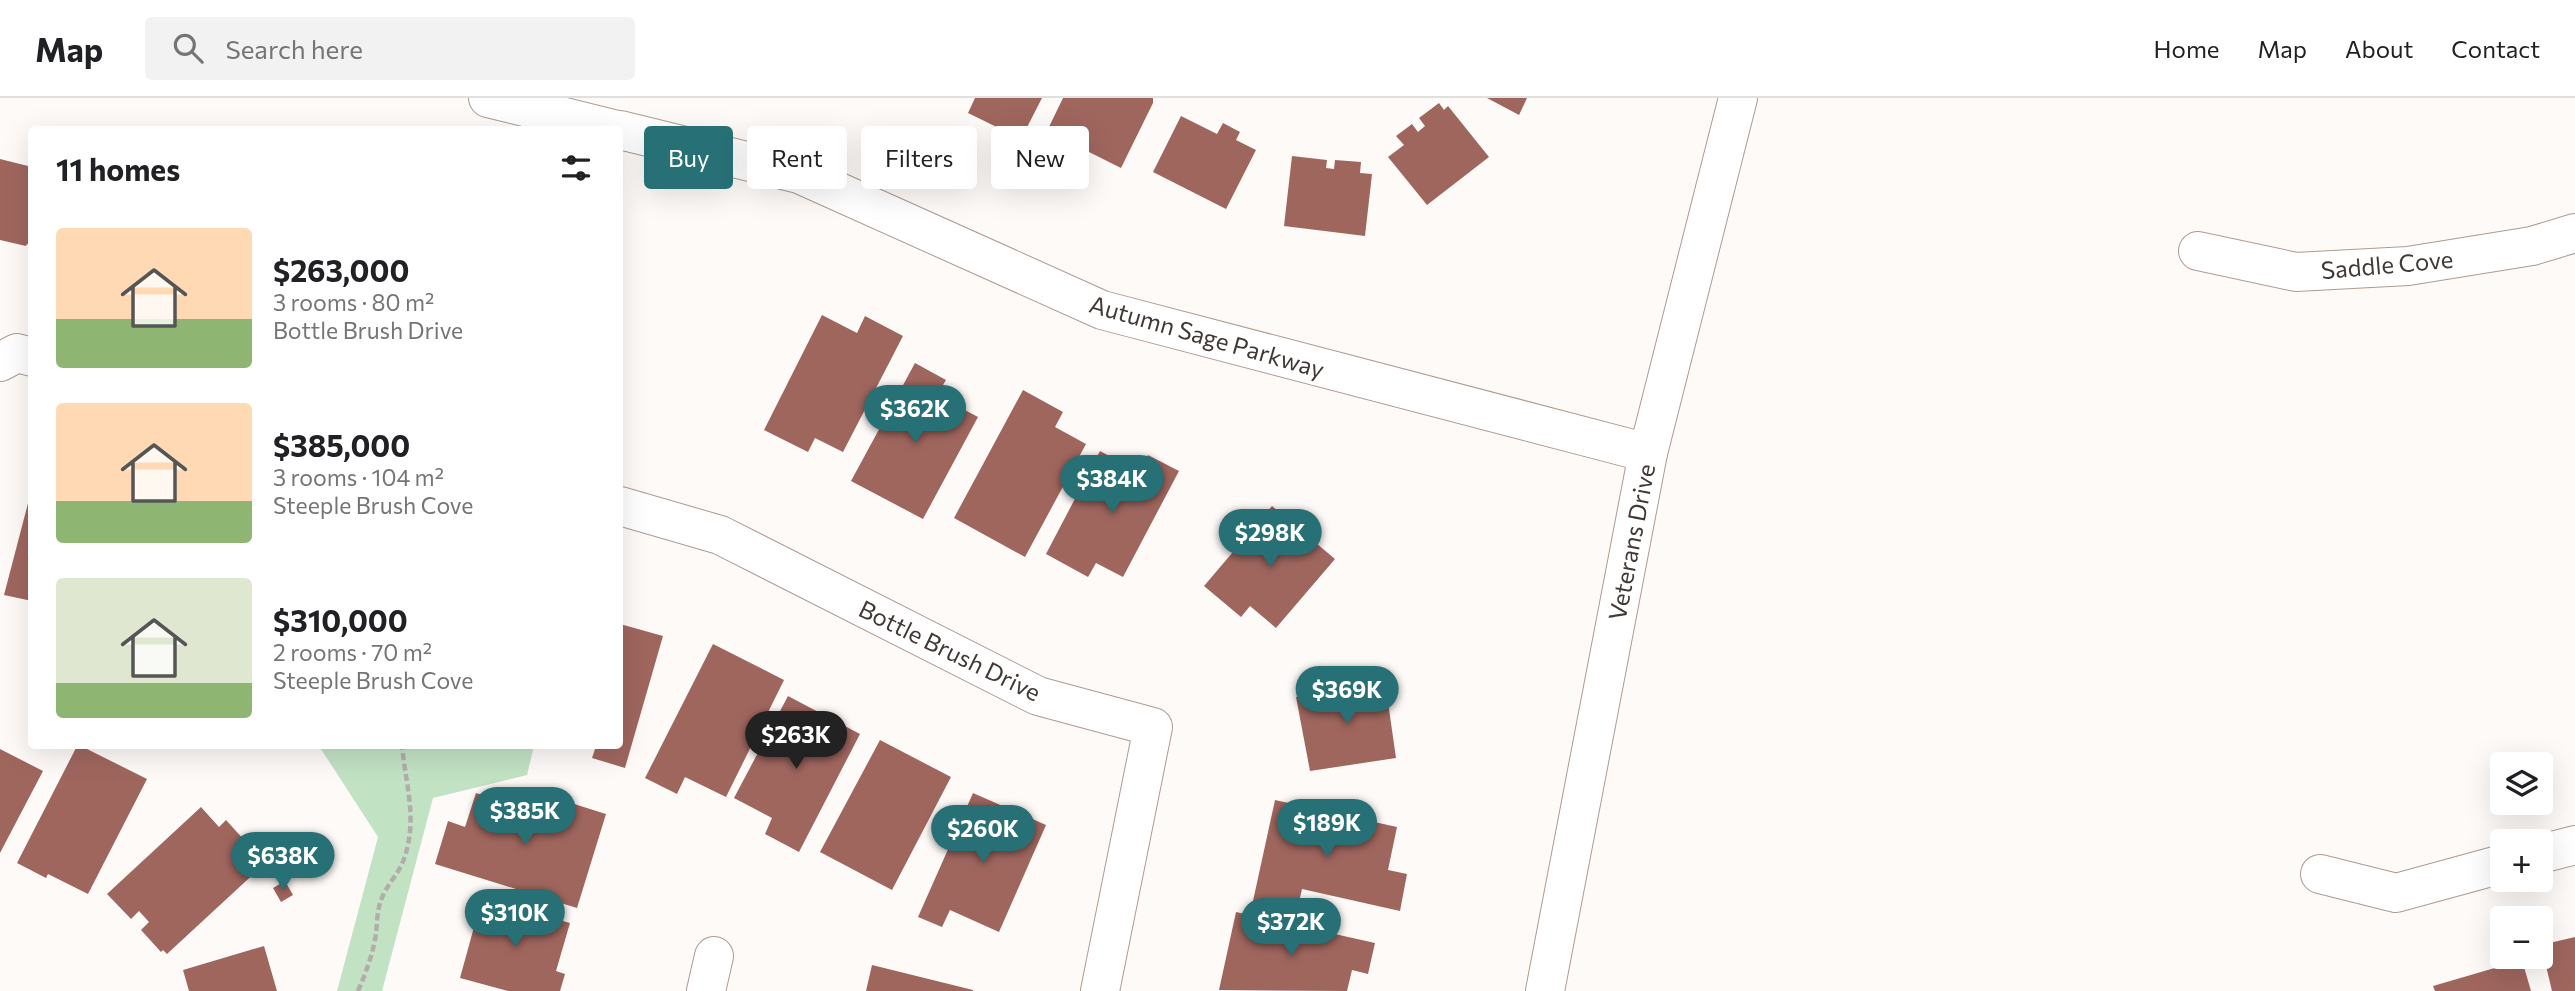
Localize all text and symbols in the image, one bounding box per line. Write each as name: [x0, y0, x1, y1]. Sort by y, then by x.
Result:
search box: [145, 17, 635, 80]
text: Map: [35, 28, 103, 69]
icon: search: [169, 29, 207, 67]
text: Search here: [225, 33, 363, 64]
text: Home: [2154, 34, 2220, 63]
text: Map: [2258, 34, 2307, 63]
text: About: [2345, 34, 2413, 63]
text: Contact: [2451, 34, 2540, 63]
chip: Buy: [644, 126, 733, 189]
chip: Rent: [747, 126, 847, 189]
chip: Filters: [861, 126, 977, 189]
chip: New: [991, 126, 1089, 189]
icon: filters: [557, 149, 595, 187]
text: 11 homes: [56, 150, 180, 187]
street label: Saddle Cove: [2320, 244, 2454, 284]
text: $263,000: [273, 251, 409, 288]
icon: home: [112, 256, 196, 340]
text: 3 rooms · 80 m²: [273, 288, 434, 316]
street label: Autumn Sage Parkway: [1086, 289, 1328, 383]
text: Bottle Brush Drive: [273, 316, 463, 344]
pin: $362K: [866, 386, 964, 445]
text: $362K: [880, 394, 950, 422]
text: $385,000: [273, 426, 410, 463]
icon: home: [112, 431, 196, 515]
pin: $384K: [1063, 456, 1161, 515]
street label: Veterans Drive: [1602, 461, 1660, 623]
text: 3 rooms · 104 m²: [273, 463, 444, 491]
text: $384K: [1076, 464, 1148, 492]
text: Steeple Brush Cove: [273, 491, 473, 519]
pin: $298K: [1221, 510, 1319, 569]
text: $298K: [1235, 518, 1305, 546]
street label: Bottle Brush Drive: [854, 593, 1046, 707]
text: $310,000: [273, 601, 408, 638]
icon: home: [112, 606, 196, 690]
text: 2 rooms · 70 m²: [273, 638, 432, 666]
text: Steeple Brush Cove: [273, 666, 473, 694]
pin: $369K: [1298, 666, 1396, 726]
text: $369K: [1312, 675, 1382, 703]
pin: $263K: [747, 712, 845, 771]
text: $263K: [761, 720, 831, 748]
map controls: [2490, 752, 2553, 969]
button: layers: [2490, 752, 2553, 815]
pin: $385K: [476, 788, 574, 847]
text: $385K: [490, 796, 560, 824]
pin: $189K: [1278, 800, 1376, 859]
pin: $260K: [934, 806, 1032, 865]
text: $189K: [1293, 808, 1361, 836]
text: $260K: [947, 814, 1019, 842]
button: +: [2490, 829, 2553, 892]
pin: $638K: [234, 832, 332, 892]
text: $638K: [248, 841, 318, 869]
pin: $310K: [466, 890, 564, 949]
text: $310K: [481, 898, 549, 926]
pin: $372K: [1242, 898, 1340, 958]
button: −: [2490, 906, 2553, 969]
text: $372K: [1257, 907, 1325, 935]

